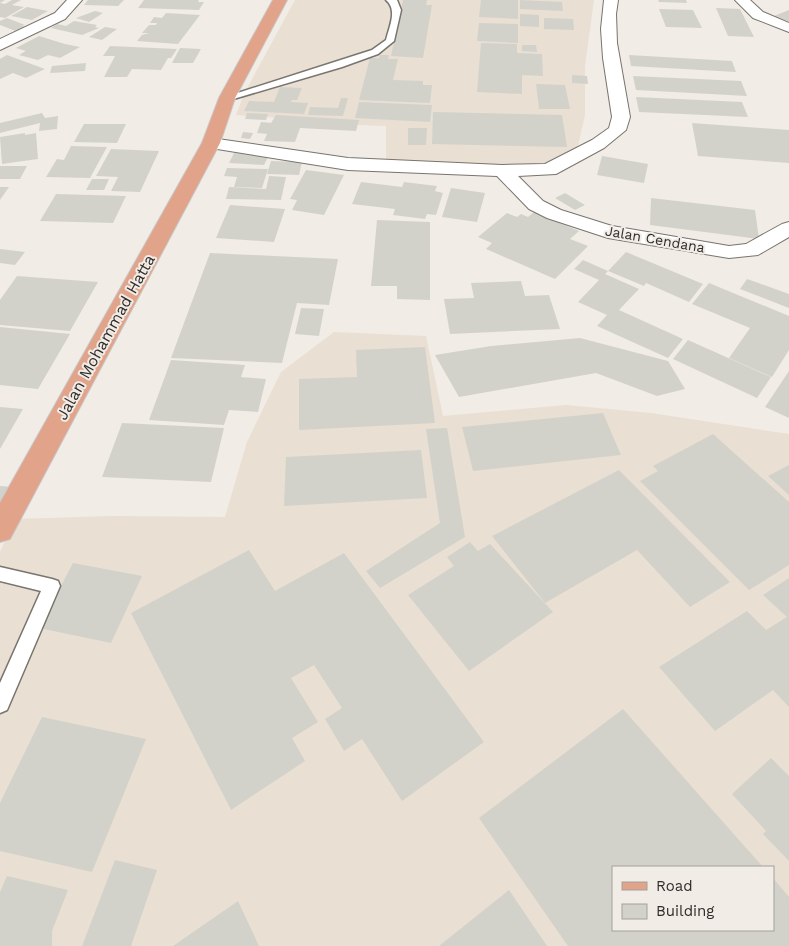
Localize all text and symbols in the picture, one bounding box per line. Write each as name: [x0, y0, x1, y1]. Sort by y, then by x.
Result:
street label: Jalan Cendana: [604, 222, 706, 256]
street label: Jalan Mohammad Hatta: [52, 251, 159, 423]
legend: [612, 866, 774, 931]
text: Road: [656, 877, 693, 895]
text: Building: [656, 902, 714, 920]

